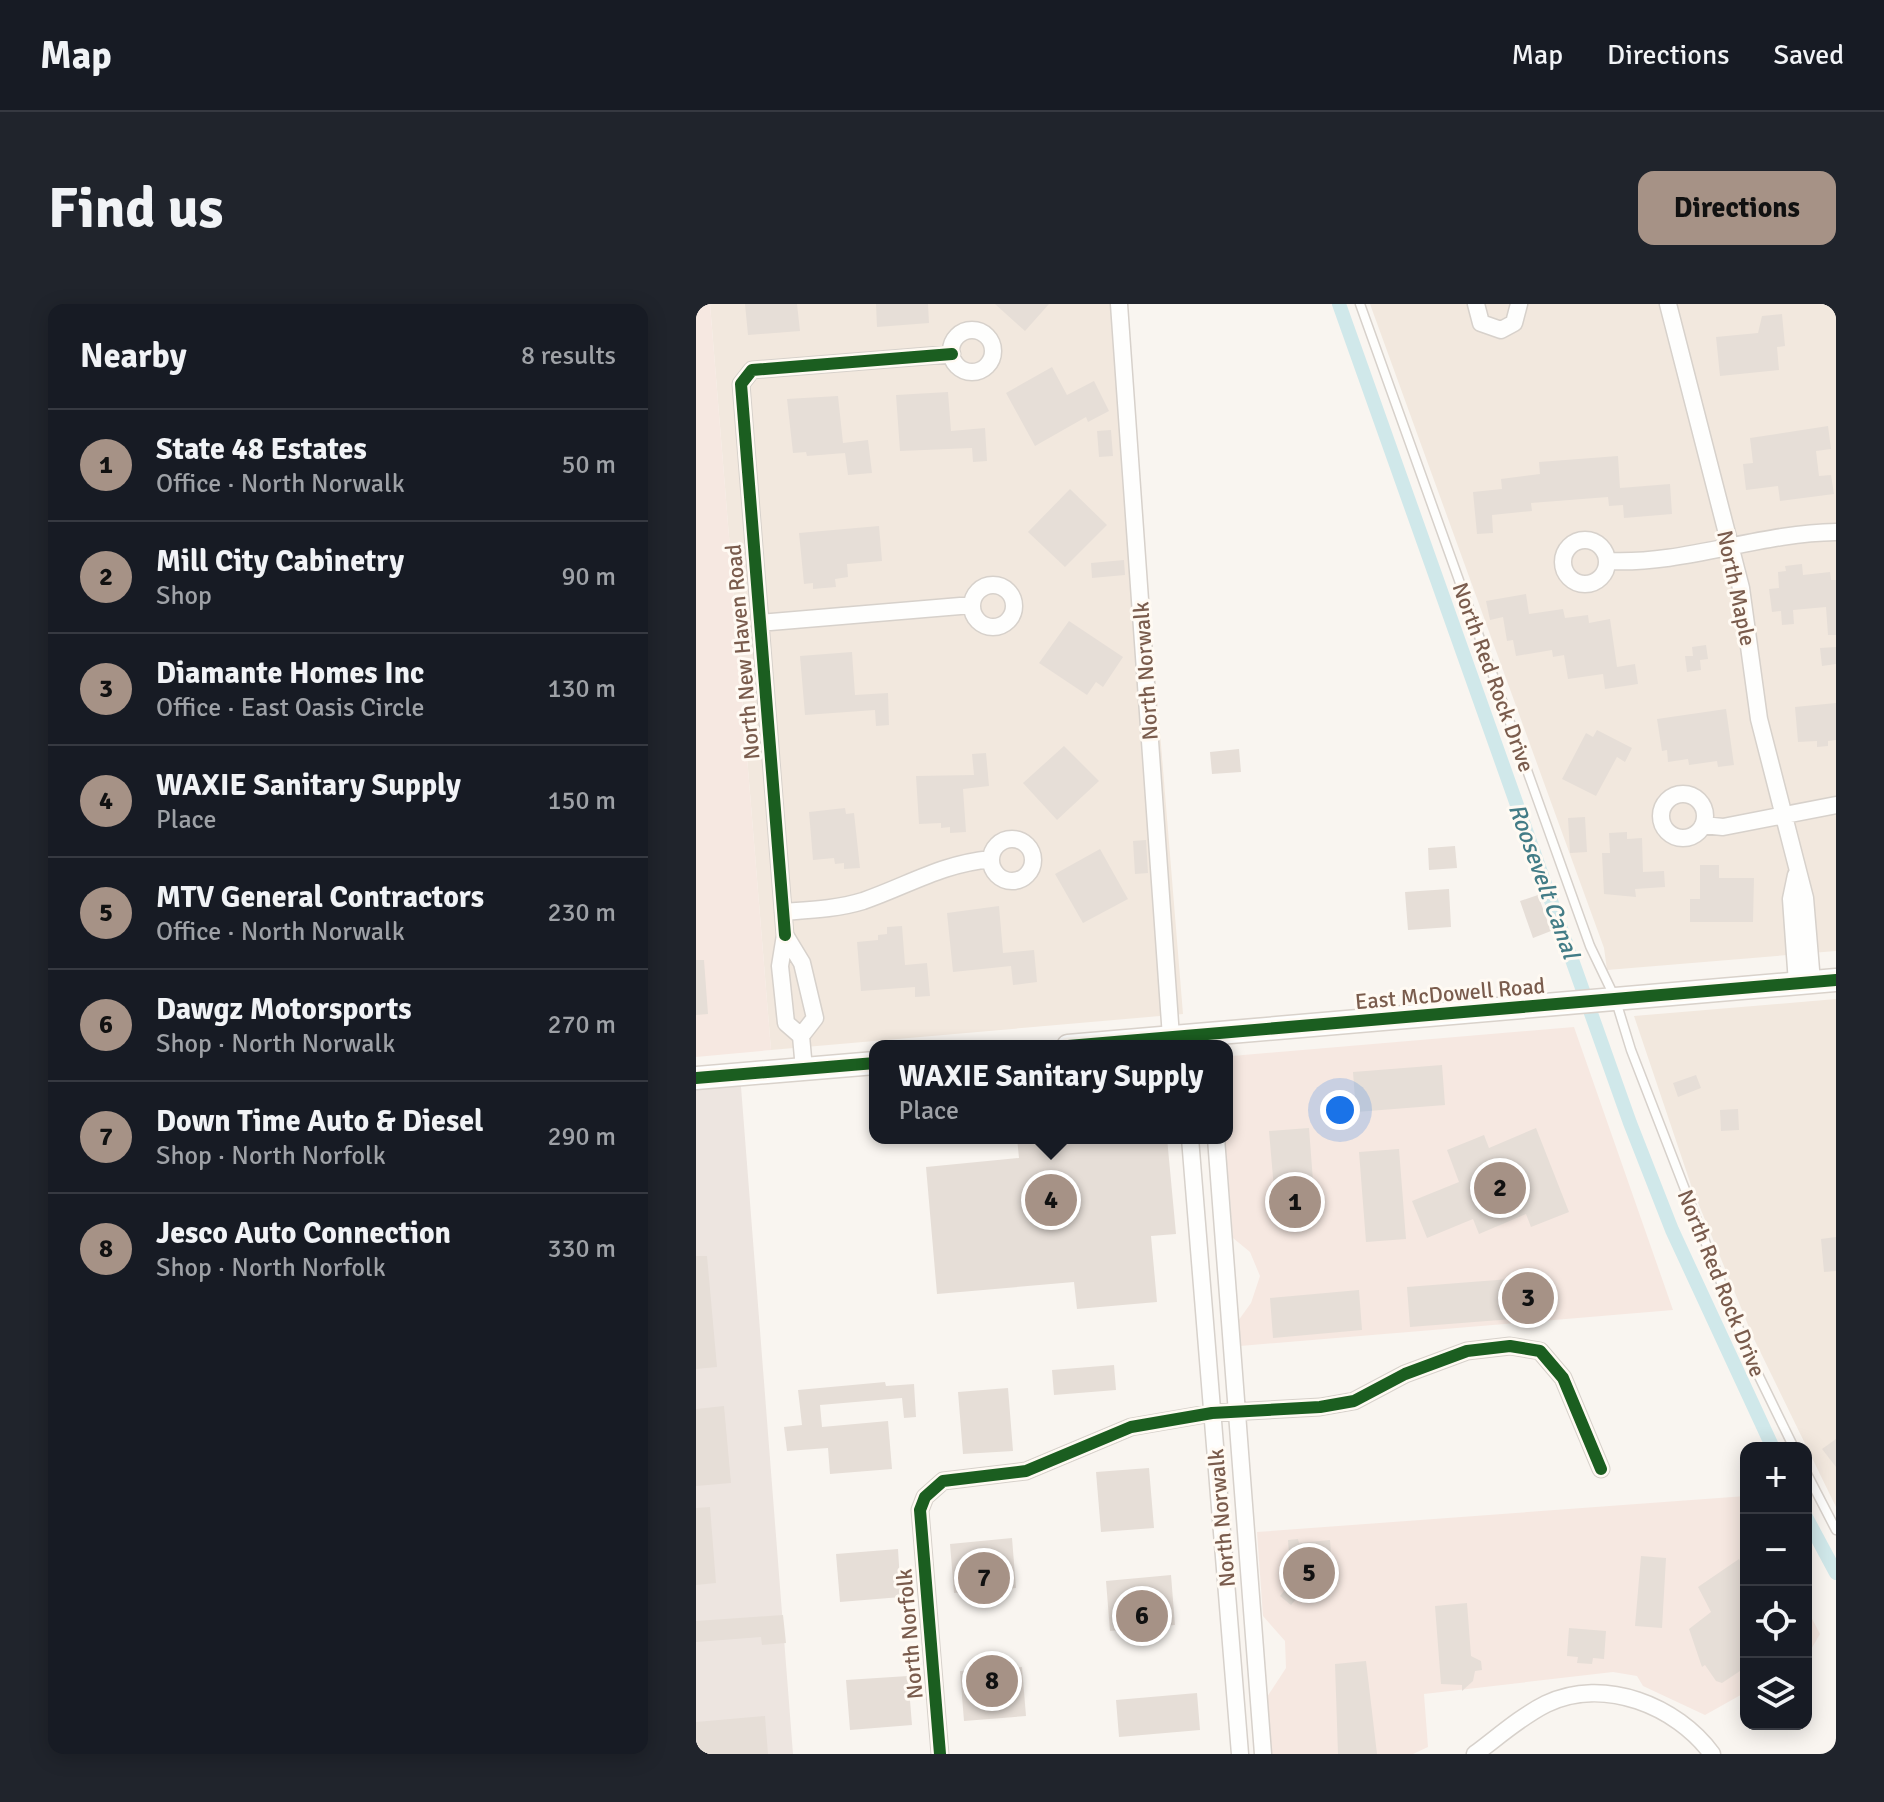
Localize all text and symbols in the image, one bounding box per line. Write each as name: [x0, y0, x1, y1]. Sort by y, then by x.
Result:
text: Map: [40, 32, 112, 79]
text: Map: [1511, 38, 1563, 72]
text: Directions: [1607, 38, 1729, 72]
text: Saved: [1773, 38, 1844, 72]
button: Directions: [1638, 171, 1836, 245]
text: Find us: [48, 174, 223, 243]
text: Nearby: [80, 335, 187, 377]
text: 8 results: [521, 340, 616, 372]
text: State 48 Estates: [156, 431, 367, 468]
text: 1: [99, 449, 113, 481]
text: 50 m: [561, 449, 616, 481]
text: Office · North Norwalk: [156, 468, 405, 500]
street label: North Maple: [1711, 528, 1762, 648]
text: Mill City Cabinetry: [156, 543, 404, 580]
street label: North New Haven Road: [720, 543, 765, 761]
text: 2: [99, 561, 113, 593]
text: 90 m: [561, 561, 616, 593]
street label: North Red Rock Drive: [1447, 579, 1540, 776]
text: Shop: [156, 580, 212, 612]
street label: North Norwalk: [1127, 601, 1164, 741]
text: Diamante Homes Inc: [156, 655, 424, 692]
text: 3: [99, 673, 113, 705]
text: 130 m: [547, 673, 616, 705]
text: Office · East Oasis Circle: [156, 692, 425, 724]
text: WAXIE Sanitary Supply: [156, 767, 461, 804]
text: 4: [99, 785, 113, 817]
text: 150 m: [547, 785, 616, 817]
water label: Roosevelt Canal: [1502, 799, 1587, 965]
text: Place: [156, 804, 217, 836]
text: MTV General Contractors: [156, 879, 484, 916]
text: 5: [99, 897, 113, 929]
text: 230 m: [547, 897, 616, 929]
text: Office · North Norwalk: [156, 916, 405, 948]
street label: East McDowell Road: [1354, 972, 1546, 1015]
text: Dawgz Motorsports: [156, 991, 412, 1028]
text: 6: [99, 1009, 113, 1041]
text: 270 m: [547, 1009, 616, 1041]
text: Shop · North Norwalk: [156, 1028, 395, 1060]
popup: [869, 1040, 1233, 1144]
text: WAXIE Sanitary Supply: [899, 1058, 1204, 1095]
your location: [1320, 1090, 1360, 1130]
text: Place: [899, 1095, 959, 1127]
text: Down Time Auto & Diesel: [156, 1103, 483, 1140]
text: 7: [99, 1121, 113, 1153]
text: 290 m: [547, 1121, 616, 1153]
text: Shop · North Norfolk: [156, 1140, 386, 1172]
pin: 2: [1474, 1158, 1526, 1218]
pin: 4: [1025, 1170, 1077, 1230]
pin: 1: [1269, 1172, 1321, 1232]
street label: North Red Rock Drive: [1672, 1186, 1771, 1381]
text: Jesco Auto Connection: [156, 1215, 451, 1252]
text: 8: [99, 1233, 113, 1265]
text: 330 m: [547, 1233, 616, 1265]
text: Shop · North Norfolk: [156, 1252, 386, 1284]
pin: 3: [1502, 1268, 1554, 1328]
map controls: [1740, 1442, 1812, 1730]
button: +: [1740, 1442, 1812, 1514]
street label: North Norwalk: [1202, 1448, 1241, 1588]
button: −: [1740, 1514, 1812, 1586]
pin: 5: [1283, 1543, 1335, 1603]
pin: 7: [958, 1548, 1010, 1608]
street label: North Norfolk: [890, 1568, 929, 1700]
pin: 6: [1116, 1586, 1168, 1646]
button: locate: [1740, 1586, 1812, 1658]
pin: 8: [966, 1651, 1018, 1711]
button: layers: [1740, 1658, 1812, 1730]

